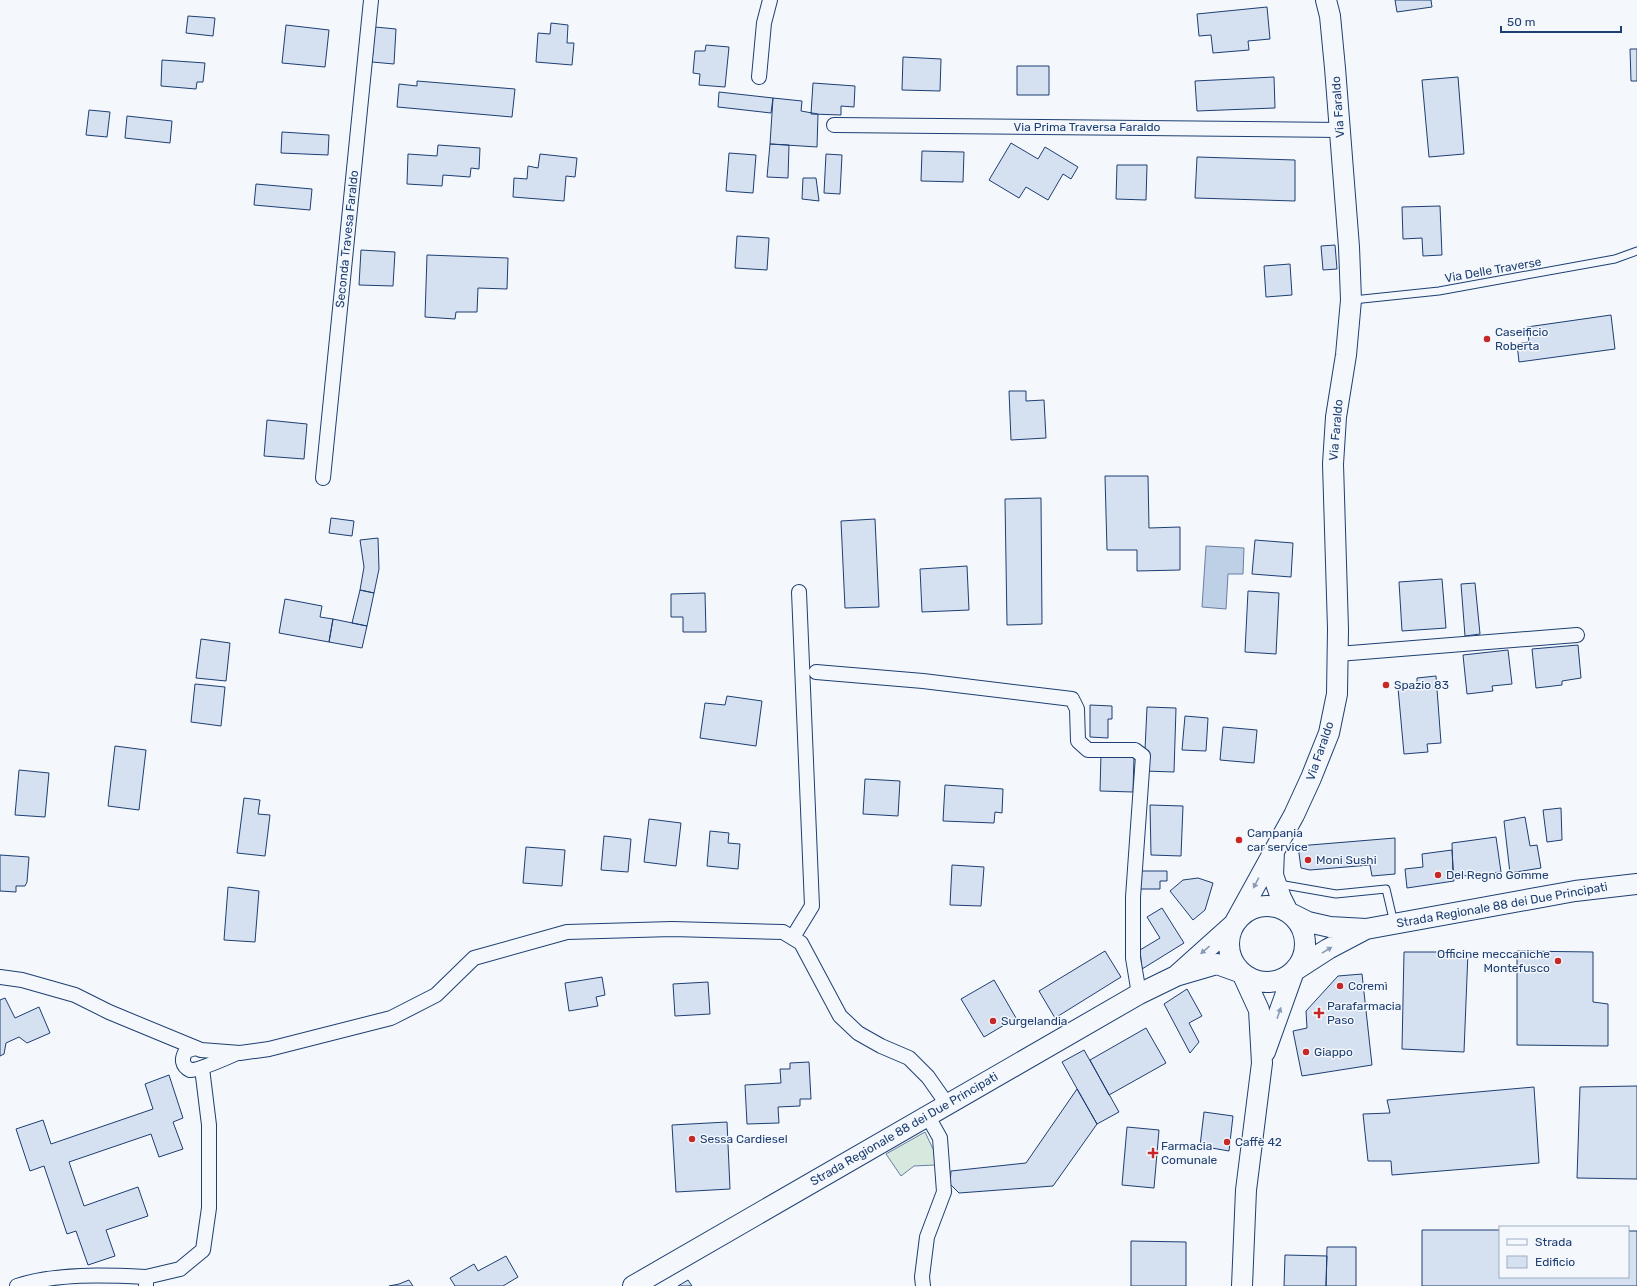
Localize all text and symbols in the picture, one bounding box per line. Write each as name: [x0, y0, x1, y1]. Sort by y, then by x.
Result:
scale bar: [1501, 8, 1621, 34]
text: 50 m: [1507, 15, 1535, 29]
street label: Via Faraldo: [1329, 76, 1347, 138]
street label: Via Prima Traversa Faraldo: [1013, 120, 1161, 134]
street label: Seconda Travesa Faraldo: [333, 169, 361, 309]
street label: Via Delle Traverse: [1444, 255, 1543, 285]
place label: Caseificio Roberta: [1495, 325, 1548, 353]
marker: Caseificio Roberta: [1482, 334, 1492, 344]
street label: Via Faraldo: [1326, 399, 1346, 461]
place label: Spazio 83: [1394, 678, 1449, 692]
marker: Spazio 83: [1381, 680, 1391, 690]
street label: Via Faraldo: [1303, 719, 1337, 782]
place label: Campania car service: [1247, 826, 1308, 854]
marker: Campania car service: [1234, 835, 1244, 845]
place label: Moni Sushi: [1316, 853, 1377, 867]
marker: Moni Sushi: [1303, 855, 1313, 865]
place label: Del Regno Gomme: [1446, 868, 1549, 882]
marker: Del Regno Gomme: [1433, 870, 1443, 880]
one-way arrow: [1253, 877, 1260, 889]
street label: Strada Regionale 88 dei Due Principati: [1395, 879, 1609, 930]
one-way arrow: [1200, 945, 1210, 955]
one-way arrow: [1321, 947, 1333, 954]
place label: Officine meccaniche Montefusco: [1437, 947, 1550, 975]
marker: Officine meccaniche Montefusco: [1553, 956, 1563, 966]
place label: Coremì: [1348, 979, 1388, 993]
marker: Coremì: [1335, 981, 1345, 991]
place label: Parafarmacia Paso: [1327, 999, 1401, 1027]
one-way arrow: [1277, 1007, 1283, 1019]
marker: Parafarmacia Paso: [1314, 1008, 1324, 1018]
place label: Surgelandia: [1001, 1014, 1068, 1028]
marker: Surgelandia: [988, 1016, 998, 1026]
place label: Giappo: [1314, 1045, 1353, 1059]
marker: Giappo: [1301, 1047, 1311, 1057]
street label: Strada Regionale 88 dei Due Principati: [808, 1069, 1000, 1189]
place label: Sessa Cardiesel: [700, 1132, 788, 1146]
marker: Sessa Cardiesel: [687, 1134, 697, 1144]
place label: Caffè 42: [1235, 1135, 1282, 1149]
marker: Caffè 42: [1222, 1137, 1232, 1147]
place label: Farmacia Comunale: [1161, 1139, 1218, 1167]
marker: Farmacia Comunale: [1148, 1148, 1158, 1158]
legend: [1499, 1226, 1629, 1278]
text: Strada: [1535, 1235, 1572, 1249]
text: Edificio: [1535, 1255, 1575, 1269]

